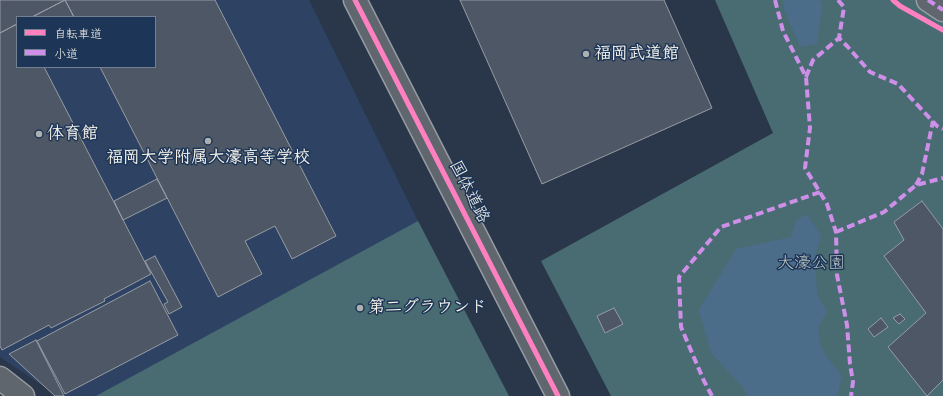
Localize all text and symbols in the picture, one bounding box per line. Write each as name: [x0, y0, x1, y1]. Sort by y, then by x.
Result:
legend: [16, 16, 156, 68]
text: 自転車道: [54, 27, 102, 41]
place label: 福岡武道館: [594, 44, 679, 64]
text: 小道: [54, 47, 78, 61]
marker: 福岡武道館: [581, 49, 591, 59]
place label: 体育館: [47, 124, 98, 144]
marker: 体育館: [34, 129, 44, 139]
marker: 福岡大学附属大濠高等学校: [203, 136, 213, 146]
place label: 福岡大学附属大濠高等学校: [106, 148, 310, 168]
street label: 国体道路: [444, 157, 494, 227]
park label: 大濠公園: [777, 254, 845, 274]
place label: 第二グラウンド: [368, 298, 487, 318]
marker: 第二グラウンド: [355, 303, 365, 313]

